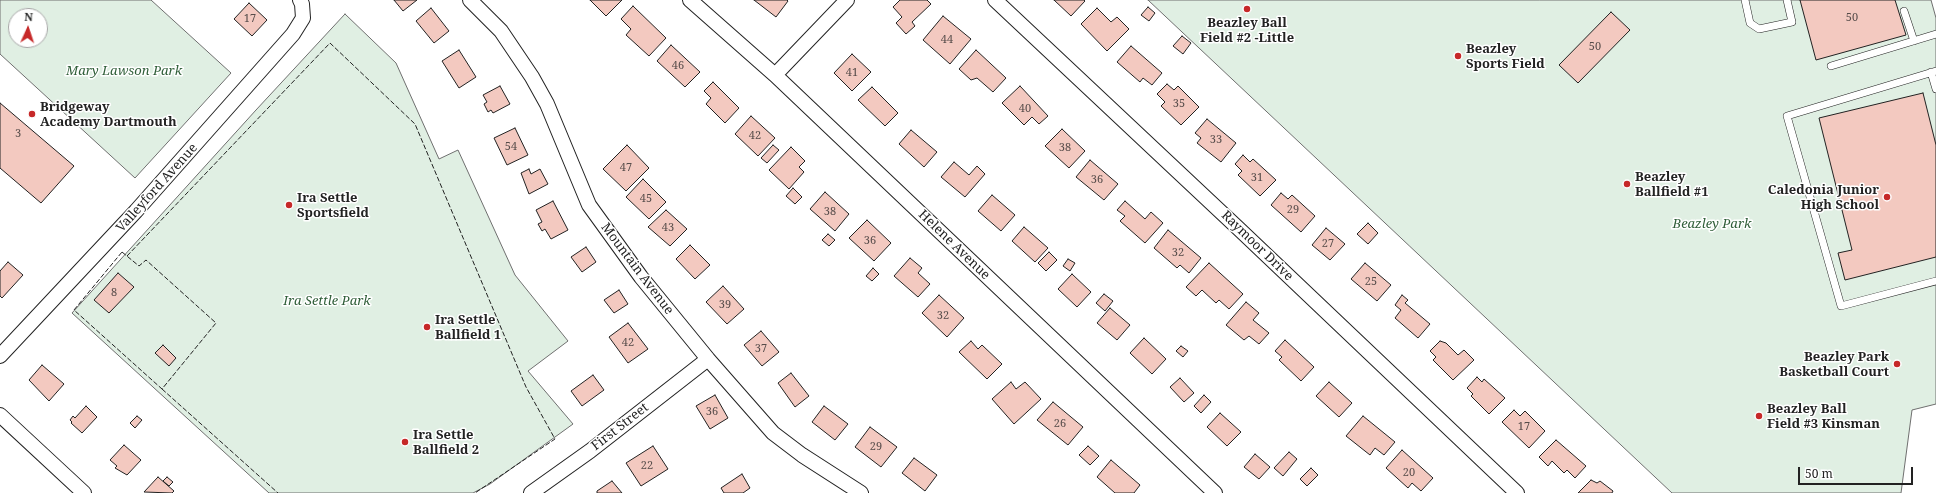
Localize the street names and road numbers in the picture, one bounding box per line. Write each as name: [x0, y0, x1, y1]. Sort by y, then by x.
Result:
street label: Valleyford Avenue: [113, 140, 201, 236]
street label: Helene Avenue: [915, 207, 993, 283]
street label: Raymoor Drive: [1218, 208, 1296, 284]
street label: Mountain Avenue: [597, 220, 677, 318]
street label: First Street: [588, 400, 652, 454]

